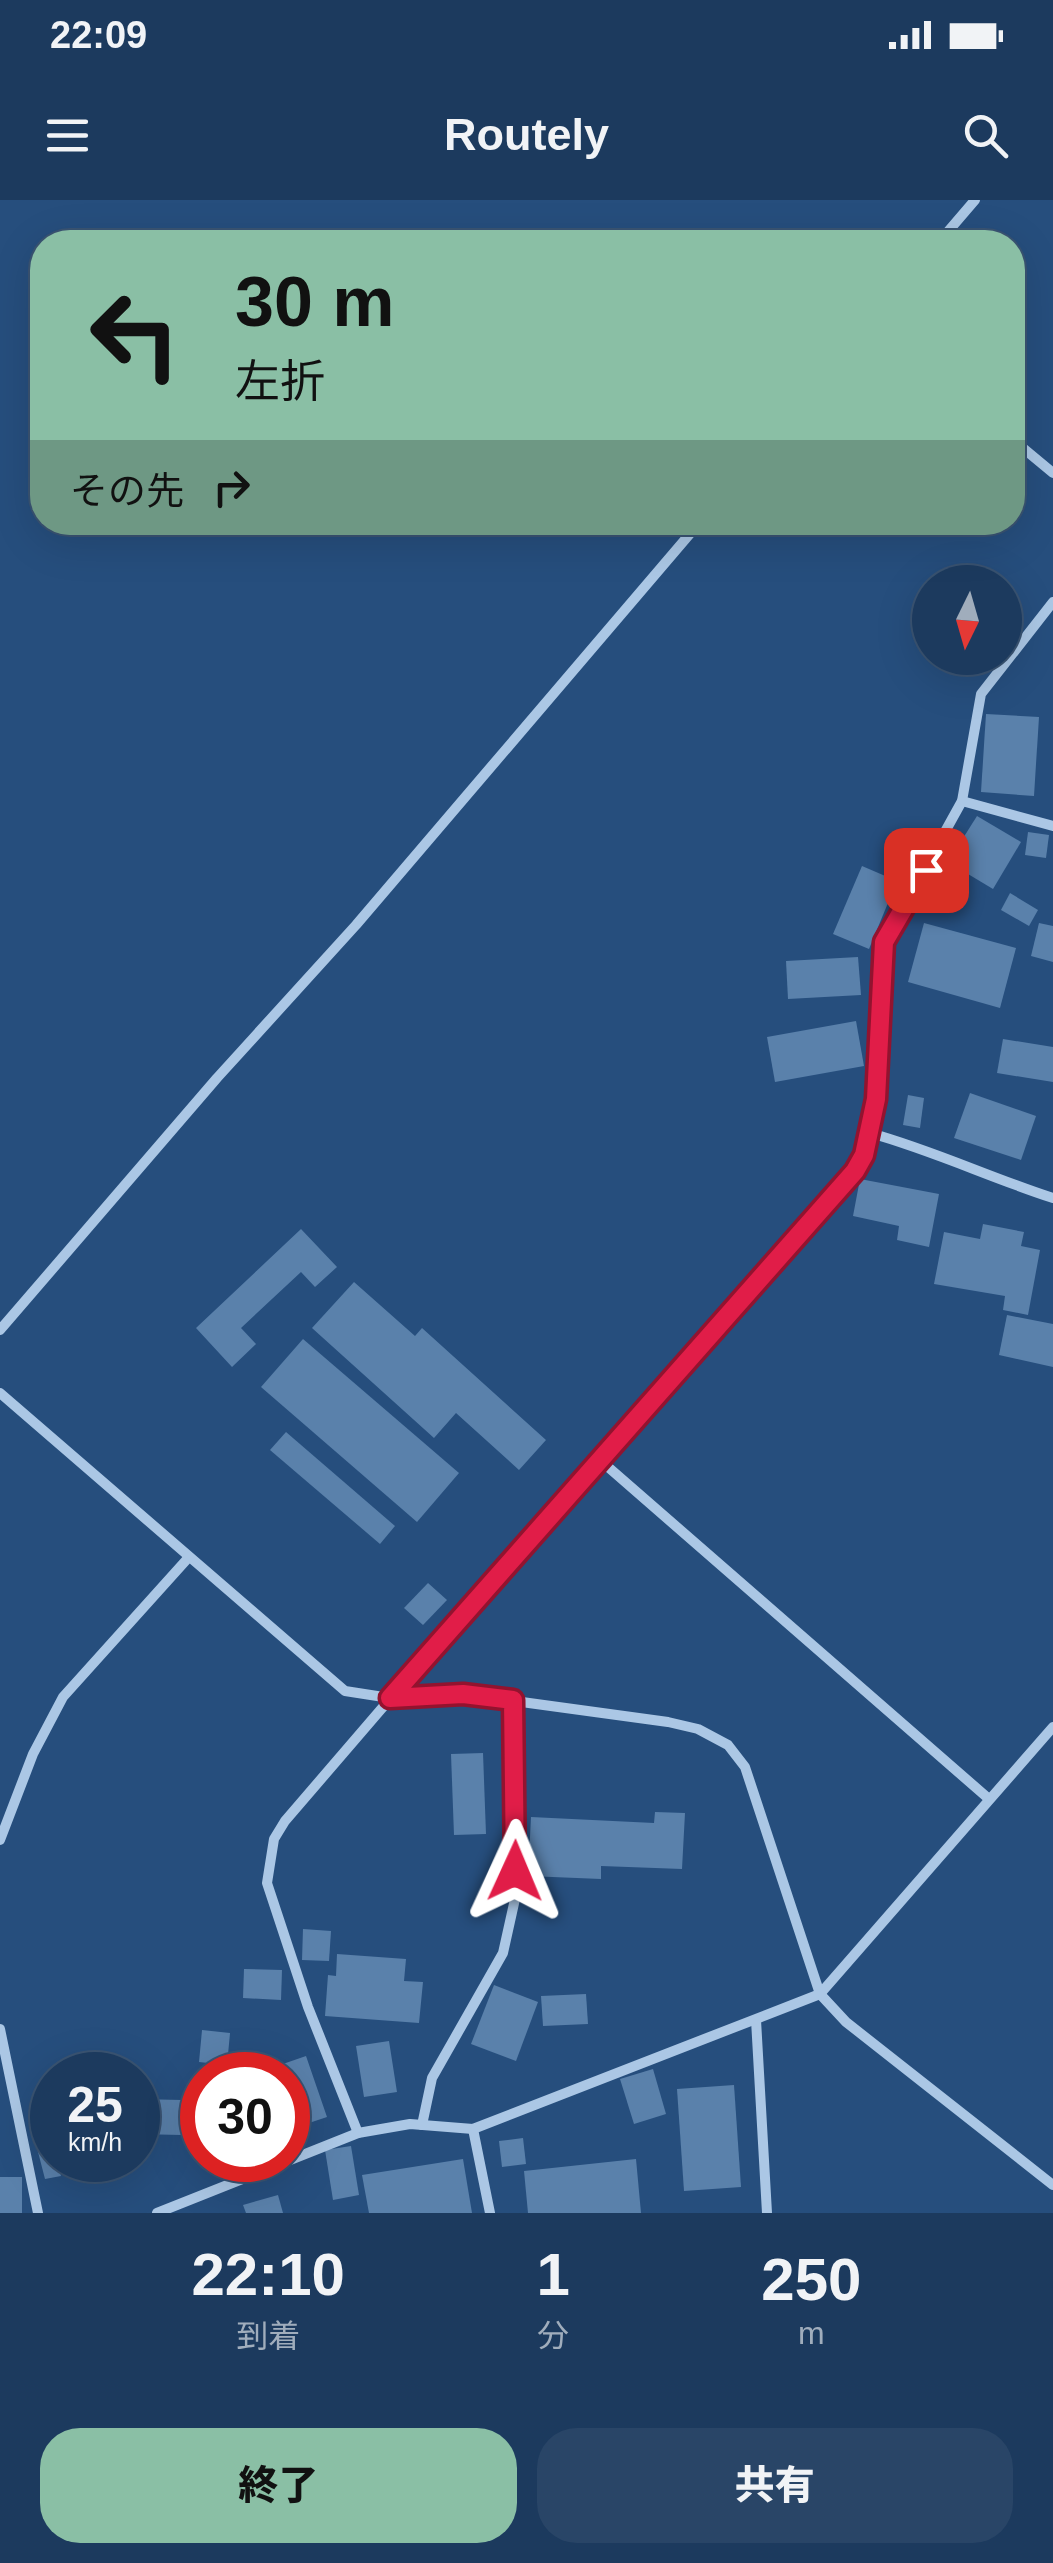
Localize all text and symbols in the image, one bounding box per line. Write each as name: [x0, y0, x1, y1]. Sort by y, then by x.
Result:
text: 22:09: [50, 14, 147, 56]
icon: menu: [40, 108, 95, 163]
icon: search: [958, 108, 1013, 163]
text: Routely: [444, 109, 609, 160]
text: 30 m: [235, 263, 395, 341]
icon: left: [70, 270, 200, 400]
text: 左折: [235, 356, 325, 407]
icon: right: [204, 460, 259, 515]
text: その先: [70, 470, 184, 512]
north arrow: [912, 565, 1022, 675]
map controls: [912, 565, 1022, 675]
pin: [884, 828, 969, 913]
icon: arrive: [899, 843, 954, 898]
position arrow: [463, 1819, 567, 1923]
speed limit sign: 30: [180, 2052, 310, 2182]
text: 25: [67, 2077, 123, 2133]
text: km/h: [68, 2128, 122, 2156]
text: 22:10: [192, 2241, 345, 2308]
text: 1: [536, 2241, 570, 2308]
text: 250: [761, 2246, 861, 2313]
text: m: [798, 2315, 825, 2351]
text: 到着: [236, 2318, 300, 2354]
text: 分: [537, 2318, 569, 2354]
button: 終了: [40, 2428, 517, 2543]
button: 共有: [537, 2428, 1013, 2543]

